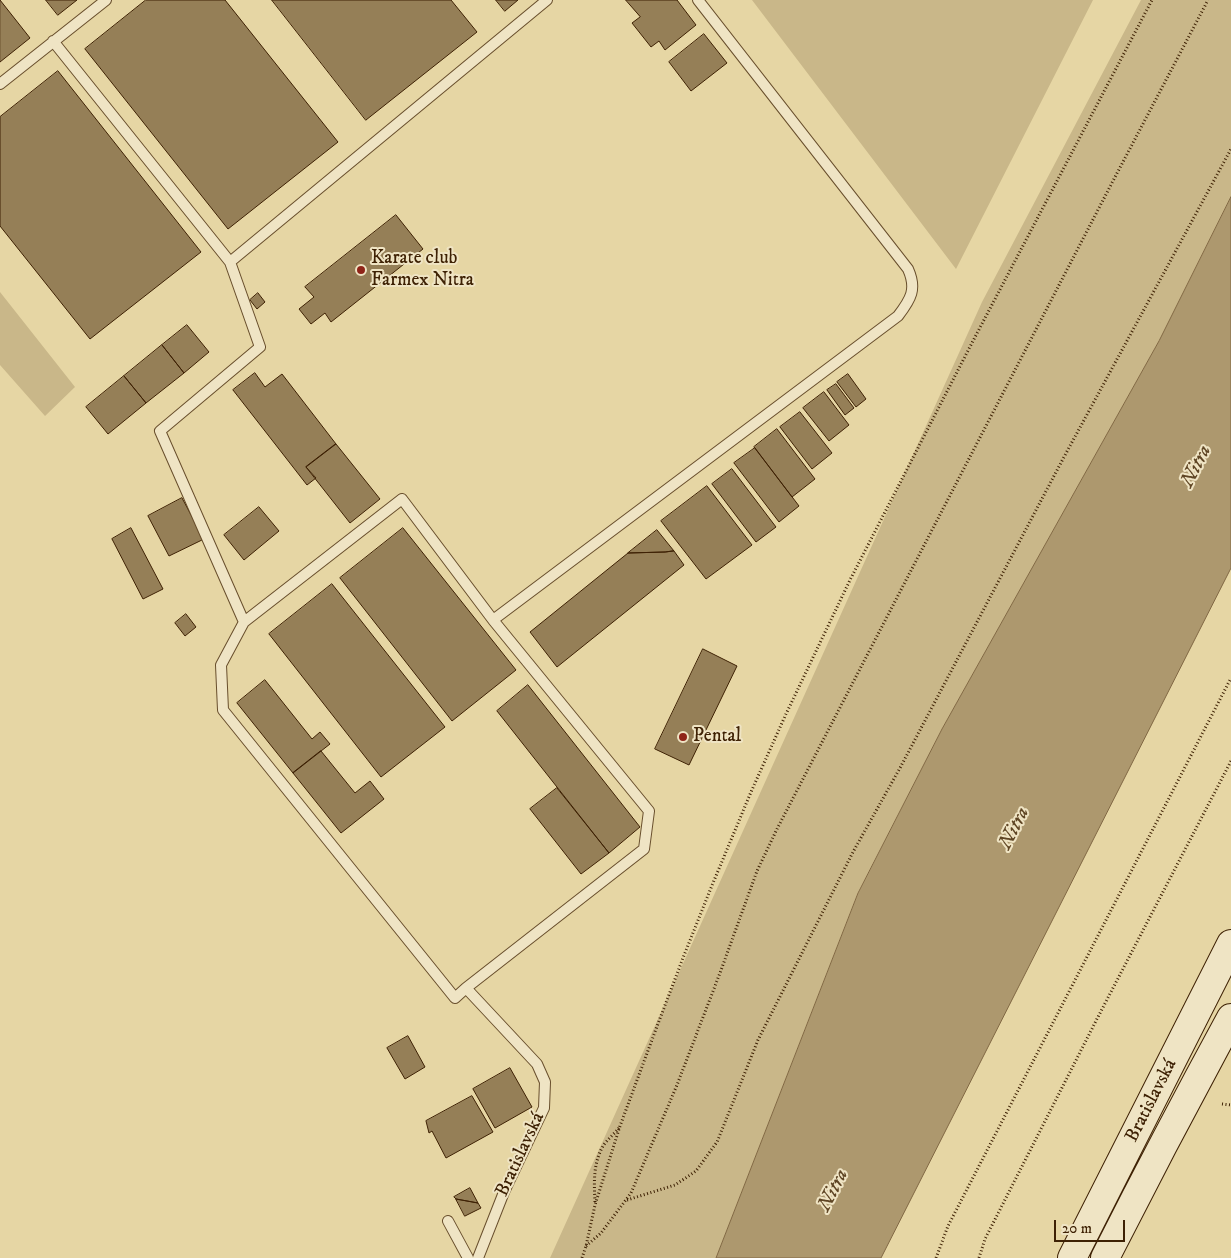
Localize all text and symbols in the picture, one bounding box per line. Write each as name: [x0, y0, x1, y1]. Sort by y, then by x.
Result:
place label: Karate club Farmex Nitra: [371, 248, 474, 292]
marker: Karate club Farmex Nitra: [355, 264, 367, 276]
water label: Nitra: [1176, 442, 1218, 492]
place label: Pental: [693, 726, 741, 748]
marker: Pental: [677, 731, 689, 743]
water label: Nitra: [994, 804, 1036, 854]
street label: Bratislavská: [1121, 1056, 1183, 1146]
street label: Bratislavská: [492, 1109, 550, 1201]
water label: Nitra: [813, 1166, 855, 1216]
scale bar: [1056, 1210, 1127, 1242]
text: 20 m: [1062, 1219, 1092, 1238]

